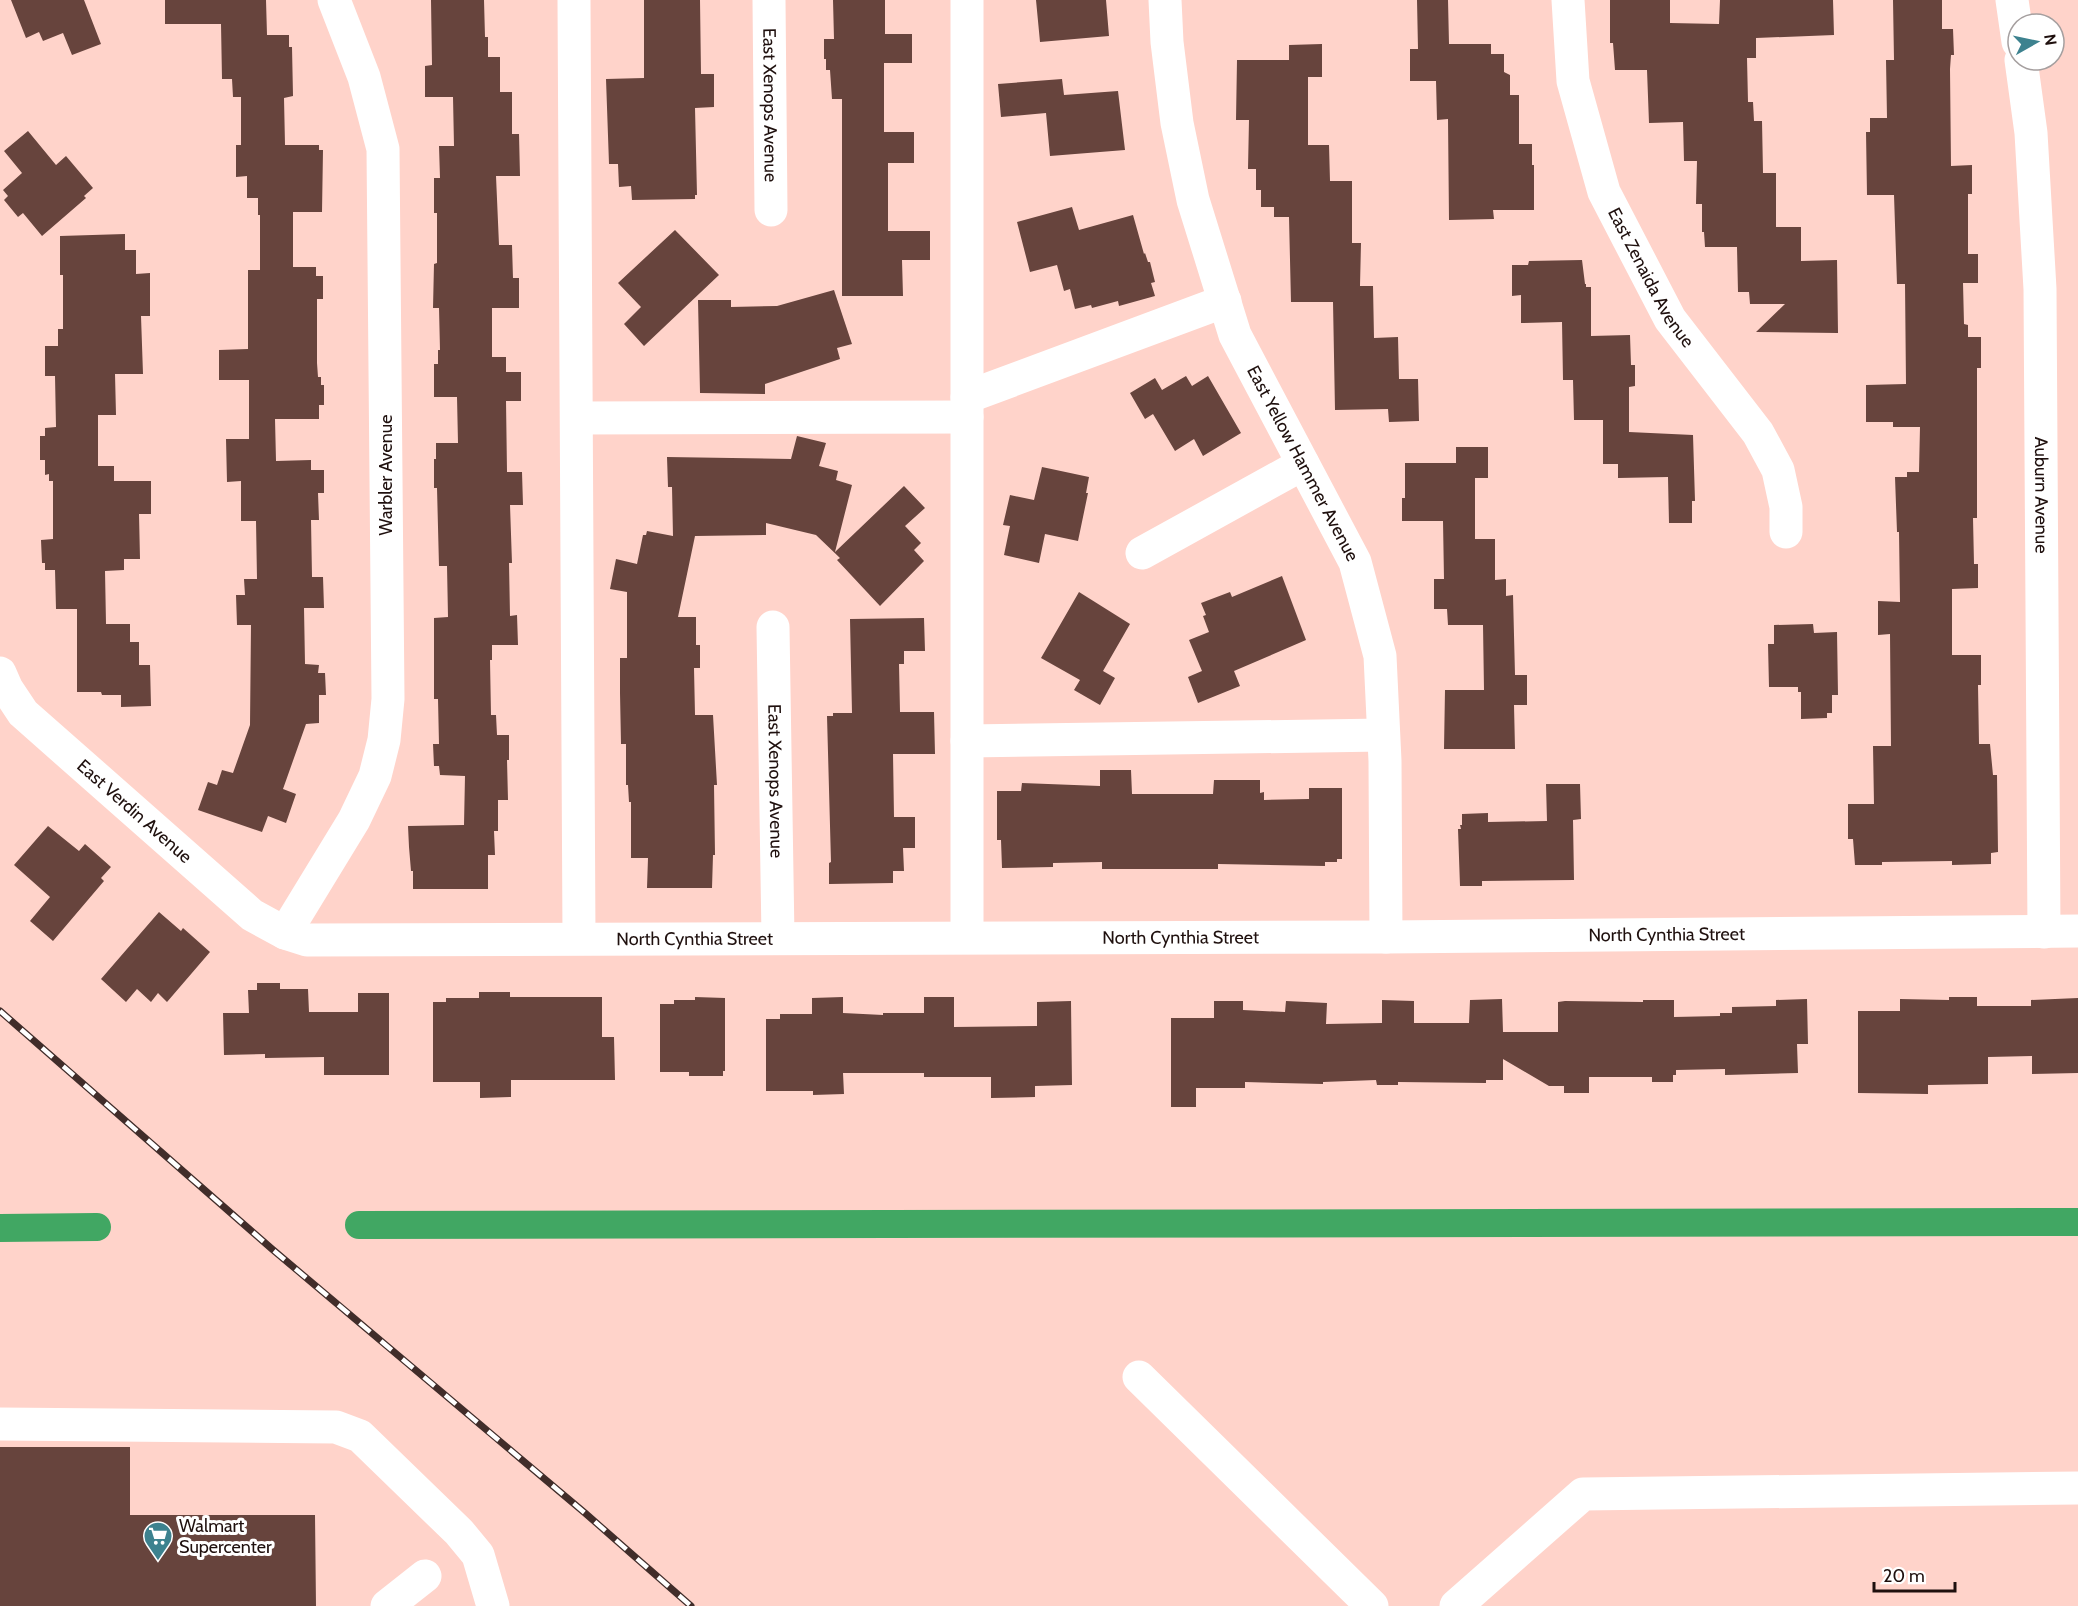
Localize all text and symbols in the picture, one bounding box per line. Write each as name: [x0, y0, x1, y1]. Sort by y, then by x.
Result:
north arrow: [2006, 12, 2066, 72]
street label: East Xenops Avenue: [758, 28, 782, 182]
text: N: [2040, 33, 2061, 47]
street label: East Zenaida Avenue: [1603, 204, 1699, 352]
street label: East Yellow Hammer Avenue: [1242, 362, 1364, 565]
street label: Warbler Avenue: [375, 415, 397, 535]
street label: Auburn Avenue: [2030, 437, 2053, 553]
street label: East Xenops Avenue: [763, 704, 788, 858]
street label: East Verdin Avenue: [73, 755, 196, 868]
street label: North Cynthia Street: [1588, 923, 1745, 946]
street label: North Cynthia Street: [1102, 926, 1259, 949]
street label: North Cynthia Street: [616, 928, 773, 950]
place label: Walmart Supercenter: [179, 1515, 272, 1558]
supermarket icon: Walmart Supercenter: [142, 1520, 174, 1562]
scale bar: [1874, 1555, 1955, 1593]
text: 20 m: [1883, 1565, 1925, 1587]

